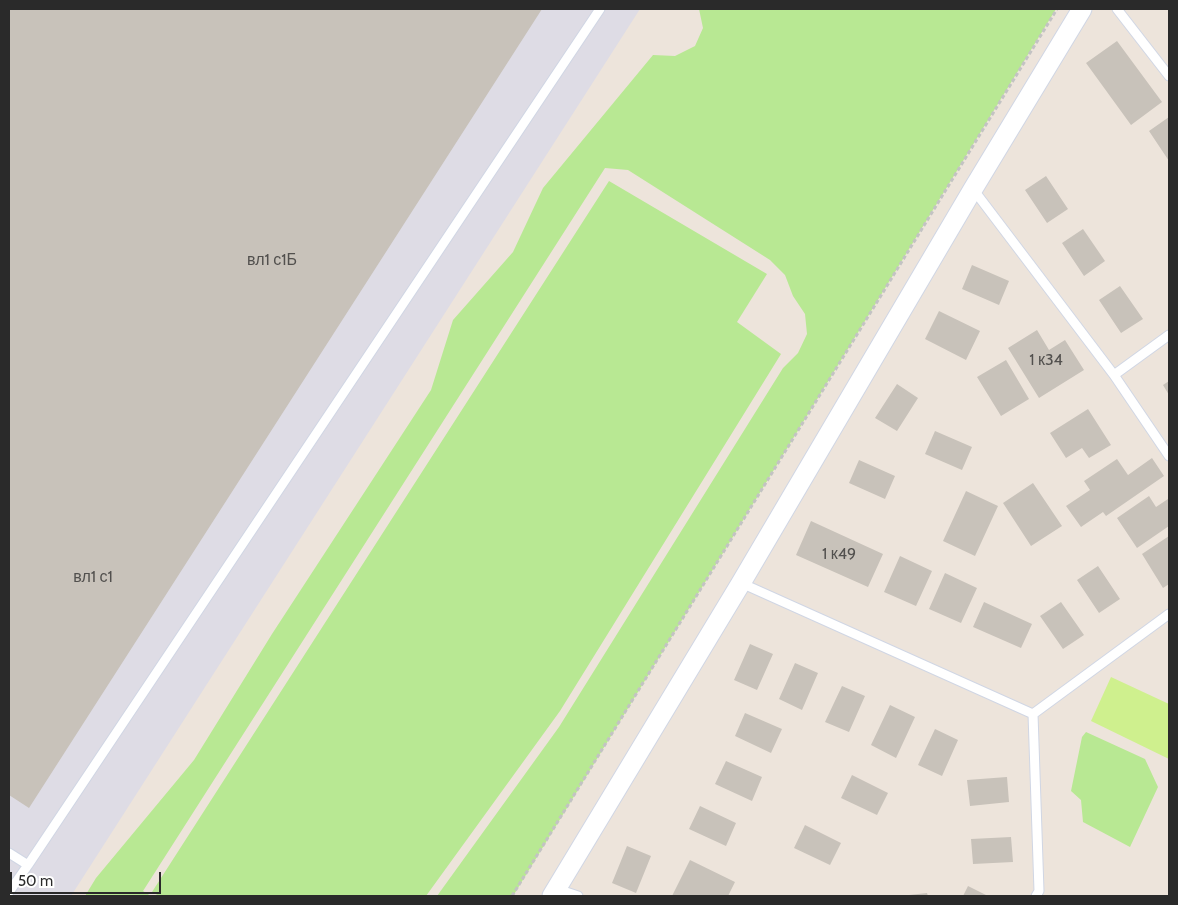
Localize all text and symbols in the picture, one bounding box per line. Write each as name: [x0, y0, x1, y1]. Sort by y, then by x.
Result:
house number: вл1 с1Б: [247, 250, 297, 270]
house number: 1 к34: [1029, 350, 1063, 370]
house number: 1 к49: [822, 544, 856, 564]
house number: вл1 с1: [73, 567, 113, 587]
scale bar: [12, 862, 164, 894]
text: 50 m: [18, 872, 53, 890]

